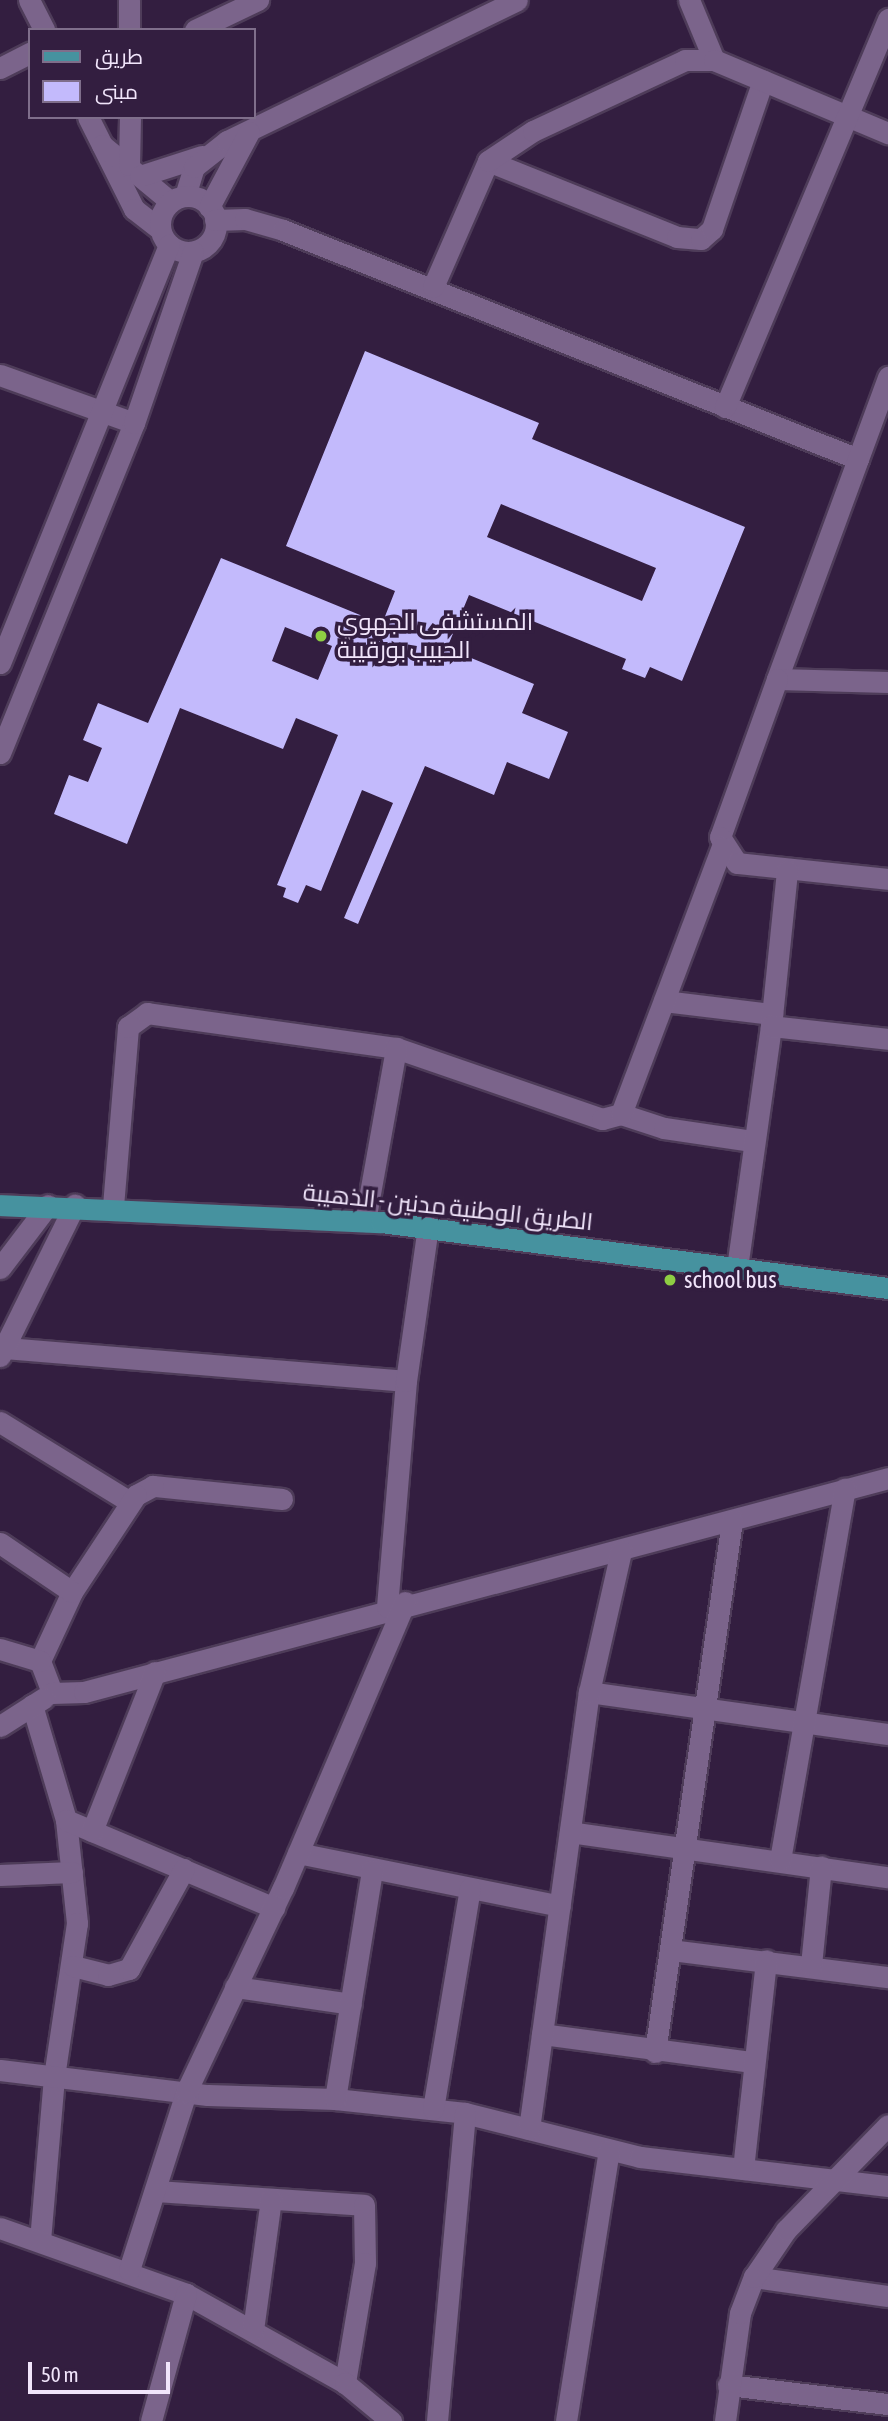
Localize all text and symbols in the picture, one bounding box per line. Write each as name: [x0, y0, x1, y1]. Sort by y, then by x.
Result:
legend: [28, 28, 256, 119]
text: طريق: [95, 44, 143, 68]
text: مبنى: [95, 79, 138, 103]
place label: المستشفى الجهوي الحبيب بورقيبة: [337, 608, 533, 664]
marker: المستشفى الجهوي الحبيب بورقيبة: [311, 626, 331, 646]
street label: الطريق الوطنية مدنين - الذهيبة: [302, 1177, 594, 1237]
place label: school bus: [684, 1266, 777, 1294]
marker: school bus: [662, 1272, 678, 1288]
scale bar: [32, 2348, 173, 2392]
text: 50 m: [41, 2362, 79, 2386]

